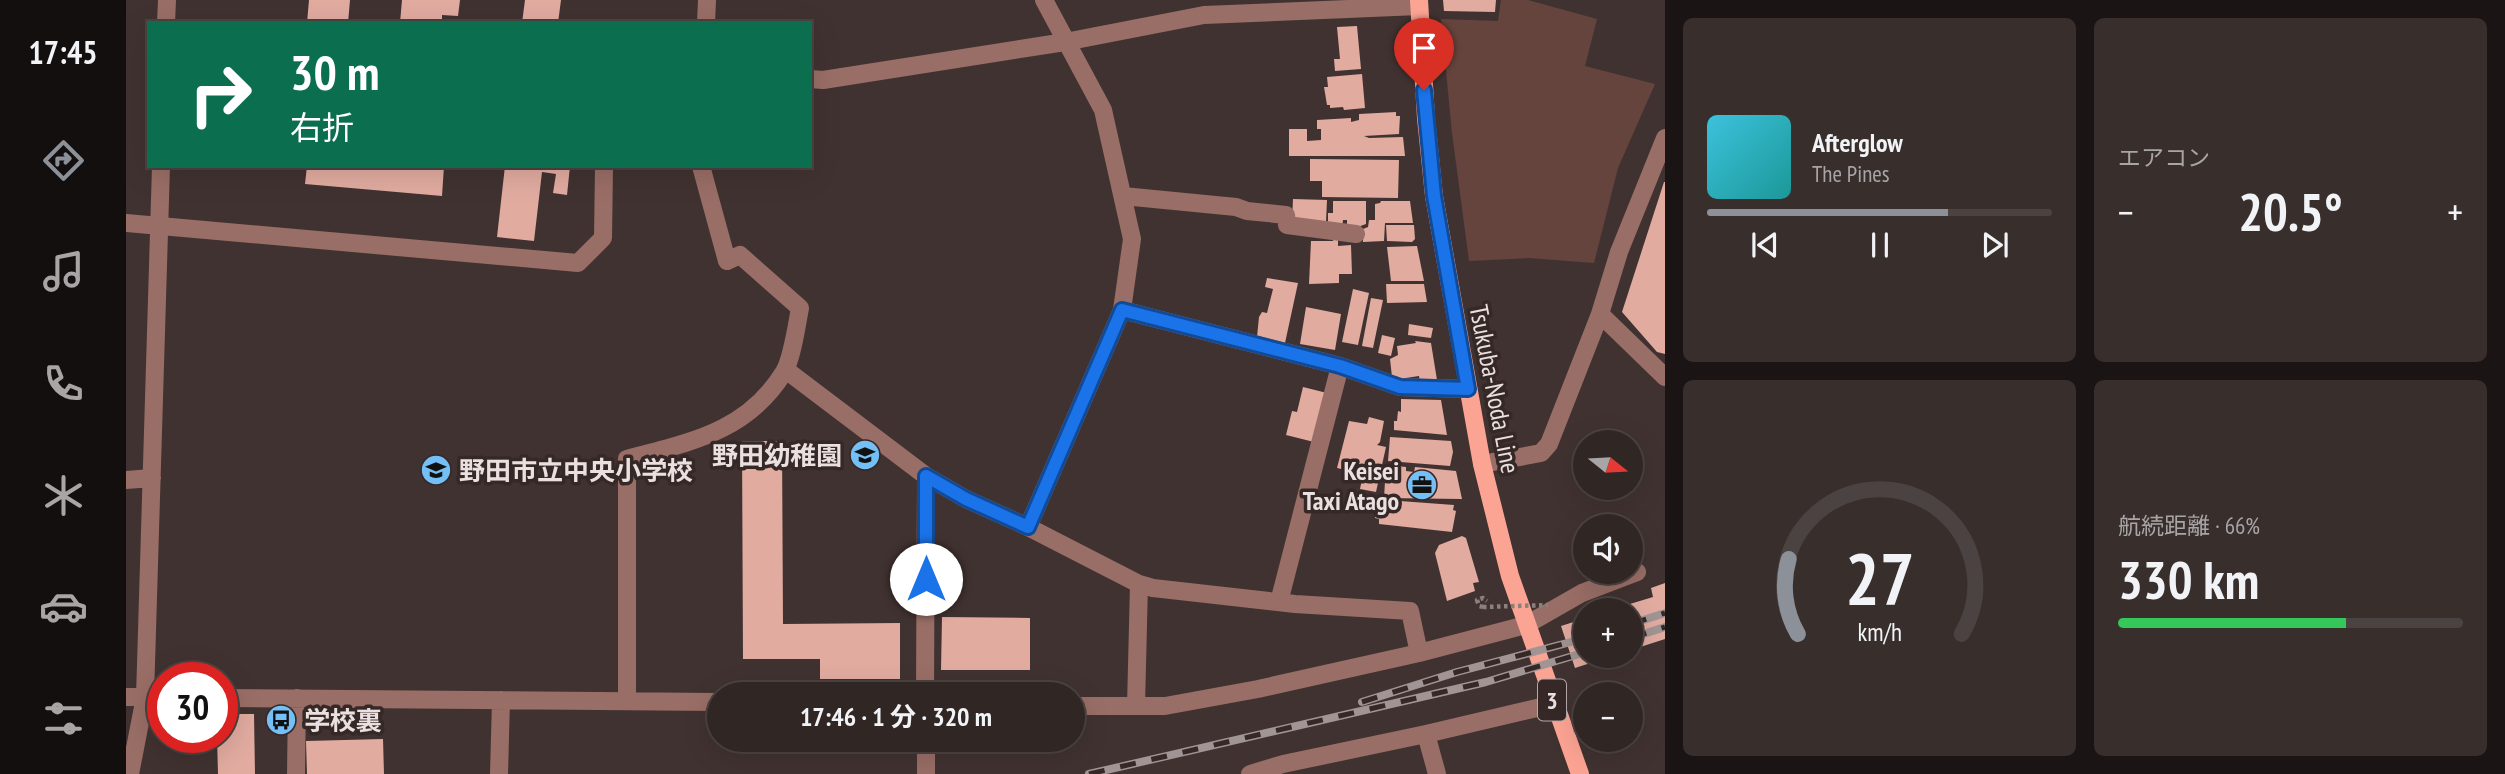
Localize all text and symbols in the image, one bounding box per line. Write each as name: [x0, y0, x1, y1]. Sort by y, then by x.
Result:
pin: [1394, 18, 1454, 90]
icon: arrive: [1405, 29, 1443, 67]
text: 17:45: [28, 31, 98, 73]
text: 30 m: [290, 40, 379, 104]
icon: right: [175, 49, 266, 140]
text: 右折: [290, 106, 354, 148]
text: Afterglow: [1812, 126, 1903, 159]
icon: directions: [39, 136, 88, 185]
text: エアコン: [2118, 143, 2210, 172]
text: The Pines: [1812, 159, 1890, 188]
text: 20.5°: [2238, 178, 2343, 245]
text: −: [2118, 187, 2134, 236]
text: +: [2447, 187, 2463, 236]
icon: previous: [1746, 226, 1784, 264]
icon: pause: [1861, 226, 1899, 264]
icon: next: [1976, 226, 2014, 264]
icon: music: [39, 247, 88, 296]
street label: Tsukuba-Noda Line: [1462, 302, 1528, 476]
icon: phone: [39, 359, 88, 408]
north arrow: [1573, 430, 1643, 500]
map controls: [1573, 430, 1643, 752]
school or university icon: 野田幼稚園: [848, 438, 882, 472]
place label: 野田幼稚園: [712, 439, 842, 472]
school or university icon: 野田市立中央小学校: [419, 453, 453, 487]
place label: 野田市立中央小学校: [459, 454, 693, 487]
place label: Keisei Taxi Atago: [1303, 454, 1399, 517]
office icon: Keisei Taxi Atago: [1405, 468, 1439, 502]
icon: climate: [39, 471, 88, 520]
text: 航続距離 · 66%: [2118, 511, 2260, 540]
button: sound: [1573, 514, 1643, 584]
text: 27: [1845, 530, 1914, 624]
position arrow: [889, 542, 963, 616]
text: 330 km: [2118, 546, 2259, 613]
icon: car: [39, 582, 88, 631]
button: +: [1573, 598, 1643, 668]
text: km/h: [1857, 616, 1902, 648]
speed limit sign: 30: [147, 662, 238, 753]
road number: 3: [1538, 680, 1566, 720]
button: −: [1573, 682, 1643, 752]
icon: filters: [39, 694, 88, 743]
text: 17:46 · 1 分 · 320 m: [800, 700, 992, 733]
bus stop icon: 学校裏: [264, 703, 298, 737]
place label: 学校裏: [304, 704, 382, 737]

